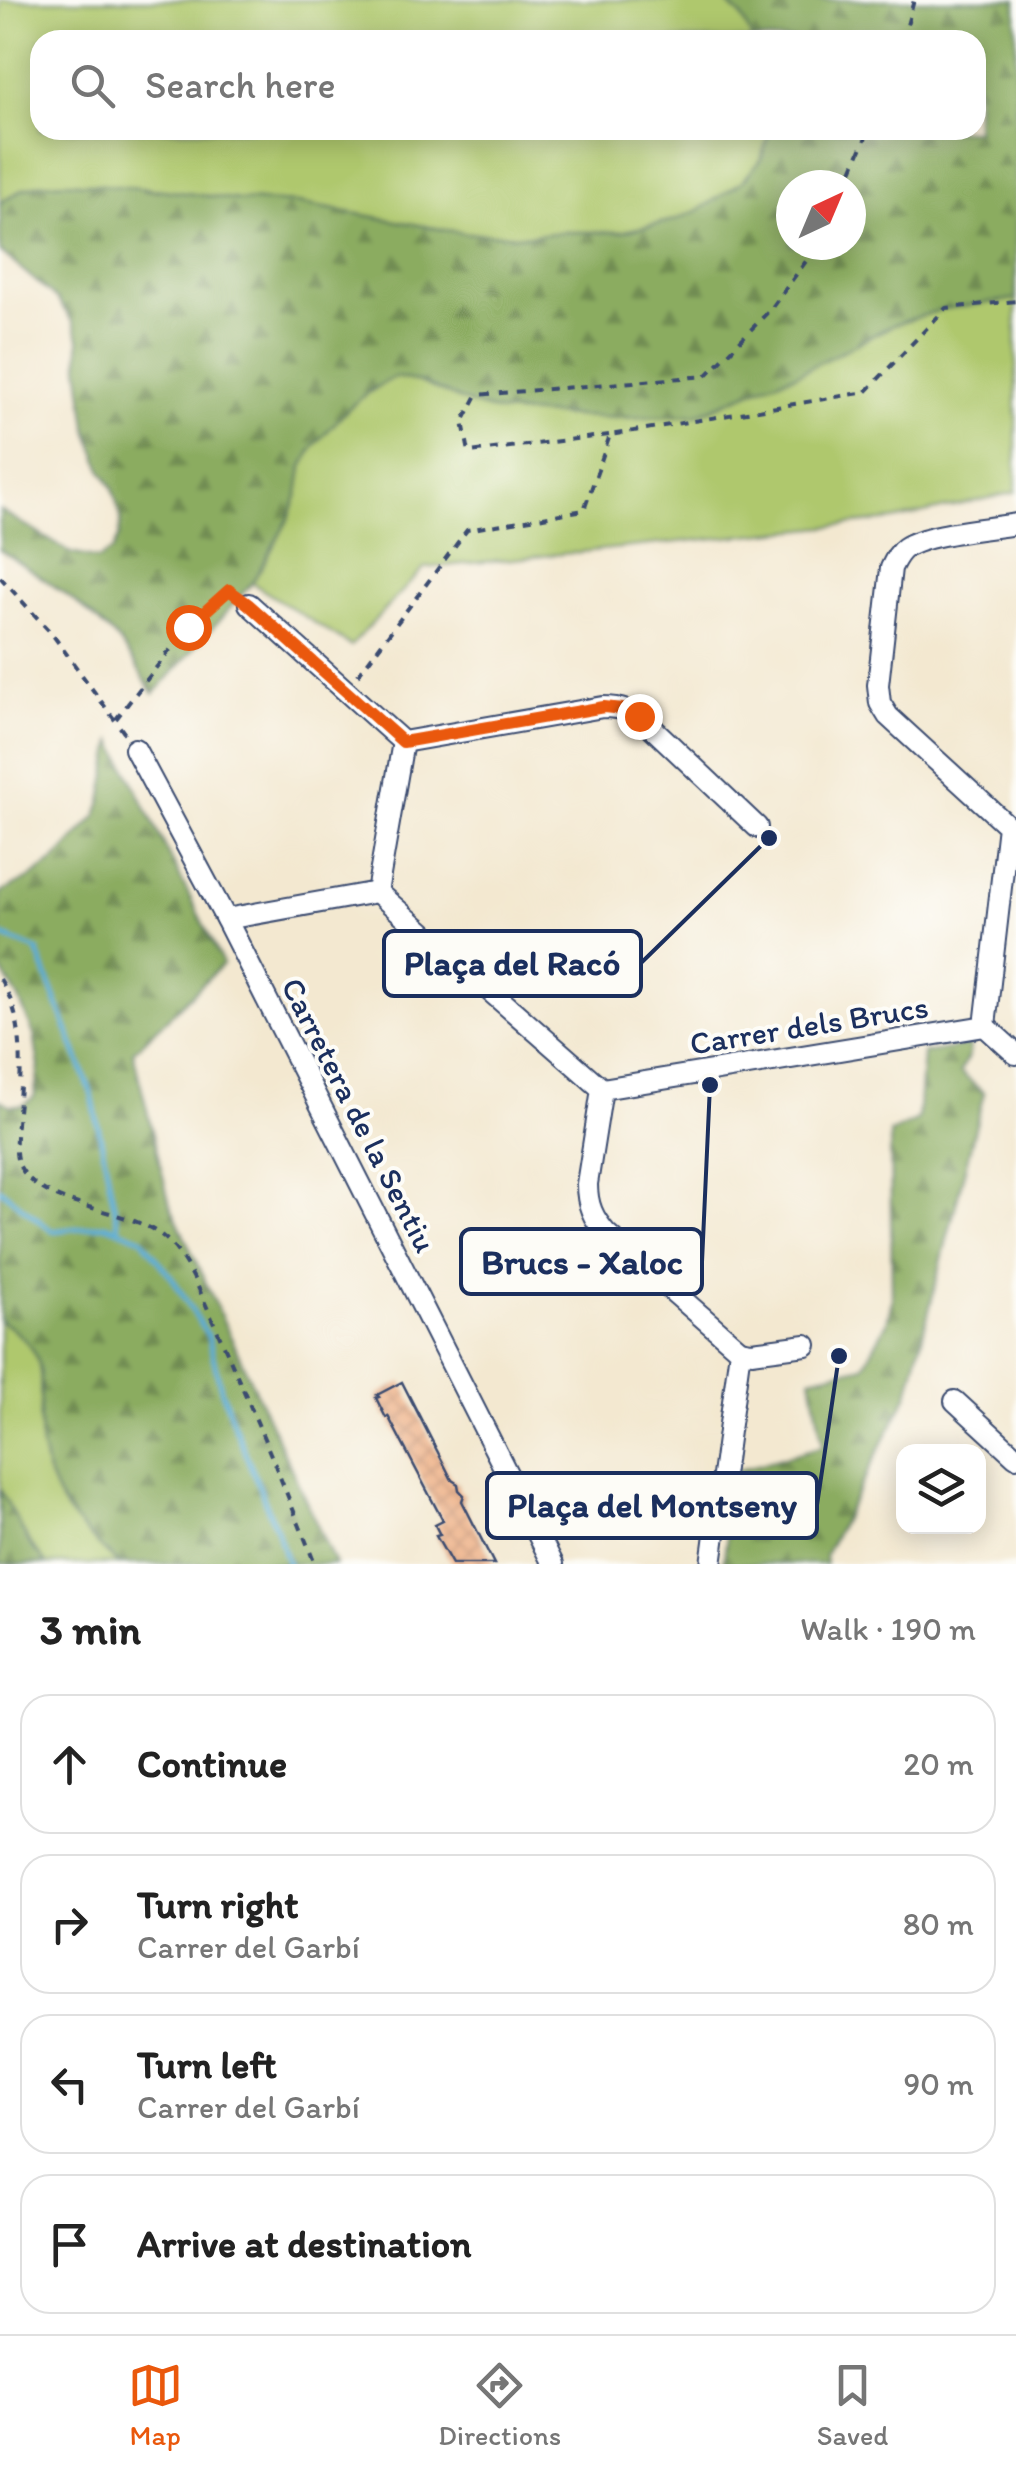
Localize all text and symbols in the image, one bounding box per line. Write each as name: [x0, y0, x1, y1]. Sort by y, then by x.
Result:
search box: [30, 30, 986, 140]
icon: search: [65, 58, 120, 113]
text: Search here: [145, 62, 336, 108]
north arrow: [776, 170, 866, 260]
route start: [166, 605, 212, 651]
route end: [617, 694, 663, 740]
callout: Plaça del Racó: [384, 931, 641, 996]
text: Plaça del Racó: [404, 942, 620, 984]
street label: Carretera de la Sentiu: [273, 971, 445, 1259]
street label: Carrer dels Brucs: [687, 987, 931, 1063]
callout: Brucs - Xaloc: [461, 1229, 702, 1294]
text: Brucs - Xaloc: [481, 1241, 683, 1283]
map controls: [896, 1444, 986, 1534]
button: layers: [896, 1444, 986, 1534]
callout: Plaça del Montseny: [487, 1473, 817, 1538]
text: Plaça del Montseny: [507, 1484, 798, 1526]
text: 3 min: [40, 1604, 141, 1655]
text: Walk · 190 m: [800, 1610, 976, 1648]
icon: ahead: [42, 1737, 97, 1792]
text: Continue: [137, 1741, 287, 1787]
text: 20 m: [903, 1745, 974, 1783]
text: Turn right: [137, 1882, 299, 1928]
icon: right: [42, 1897, 97, 1952]
text: 80 m: [903, 1905, 974, 1943]
text: Carrer del Garbí: [137, 1928, 360, 1966]
text: Turn left: [137, 2042, 277, 2088]
icon: left: [42, 2057, 97, 2112]
text: 90 m: [903, 2065, 974, 2103]
text: Carrer del Garbí: [137, 2088, 360, 2126]
icon: arrive: [42, 2217, 97, 2272]
text: Arrive at destination: [137, 2221, 472, 2267]
tab: Map: [128, 2358, 183, 2452]
tab: Directions: [438, 2358, 561, 2452]
tab: Saved: [817, 2358, 888, 2452]

